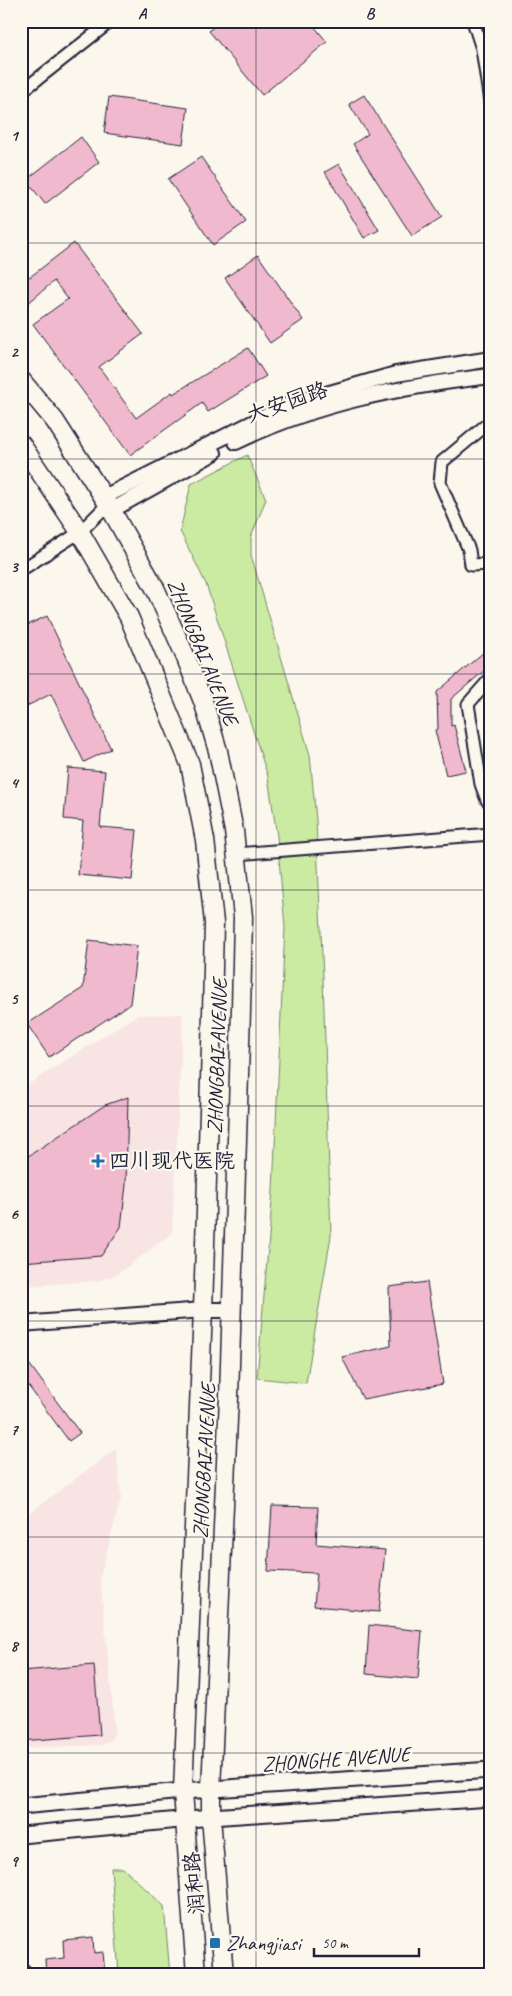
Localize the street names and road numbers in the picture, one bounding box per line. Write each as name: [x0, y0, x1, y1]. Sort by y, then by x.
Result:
street label: 大安园路: [243, 376, 331, 428]
street label: ZHONGBAI AVENUE: [162, 575, 245, 732]
street label: ZHONGBAI AVENUE: [201, 975, 233, 1134]
street label: ZHONGBAI AVENUE: [187, 1380, 221, 1539]
street label: ZHONGHE AVENUE: [261, 1741, 413, 1777]
street label: 润和路: [178, 1850, 210, 1916]

